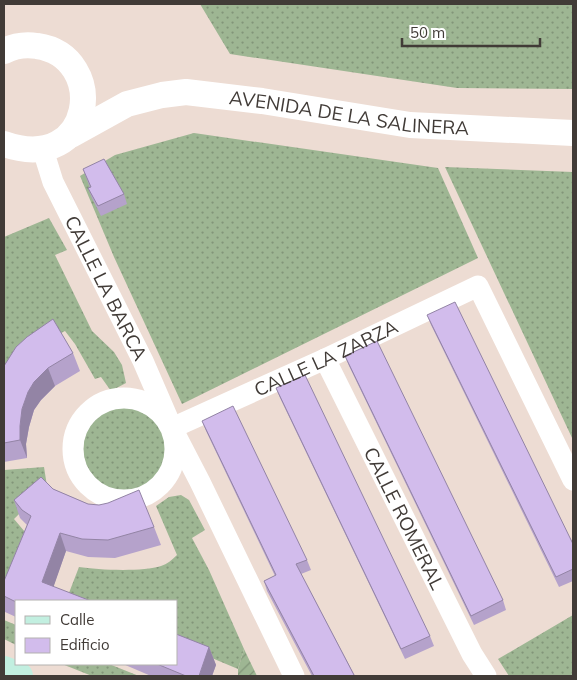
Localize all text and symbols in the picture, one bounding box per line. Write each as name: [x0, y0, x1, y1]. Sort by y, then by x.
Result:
scale bar: [402, 15, 540, 47]
text: 50 m: [410, 23, 445, 42]
street label: AVENIDA DE LA SALINERA: [228, 85, 470, 140]
street label: CALLE LA BARCA: [60, 211, 153, 364]
street label: CALLE LA ZARZA: [250, 314, 402, 401]
street label: CALLE ROMERAL: [359, 443, 450, 594]
legend: [15, 600, 178, 665]
text: Calle: [60, 610, 94, 629]
text: Edificio: [60, 635, 110, 654]

